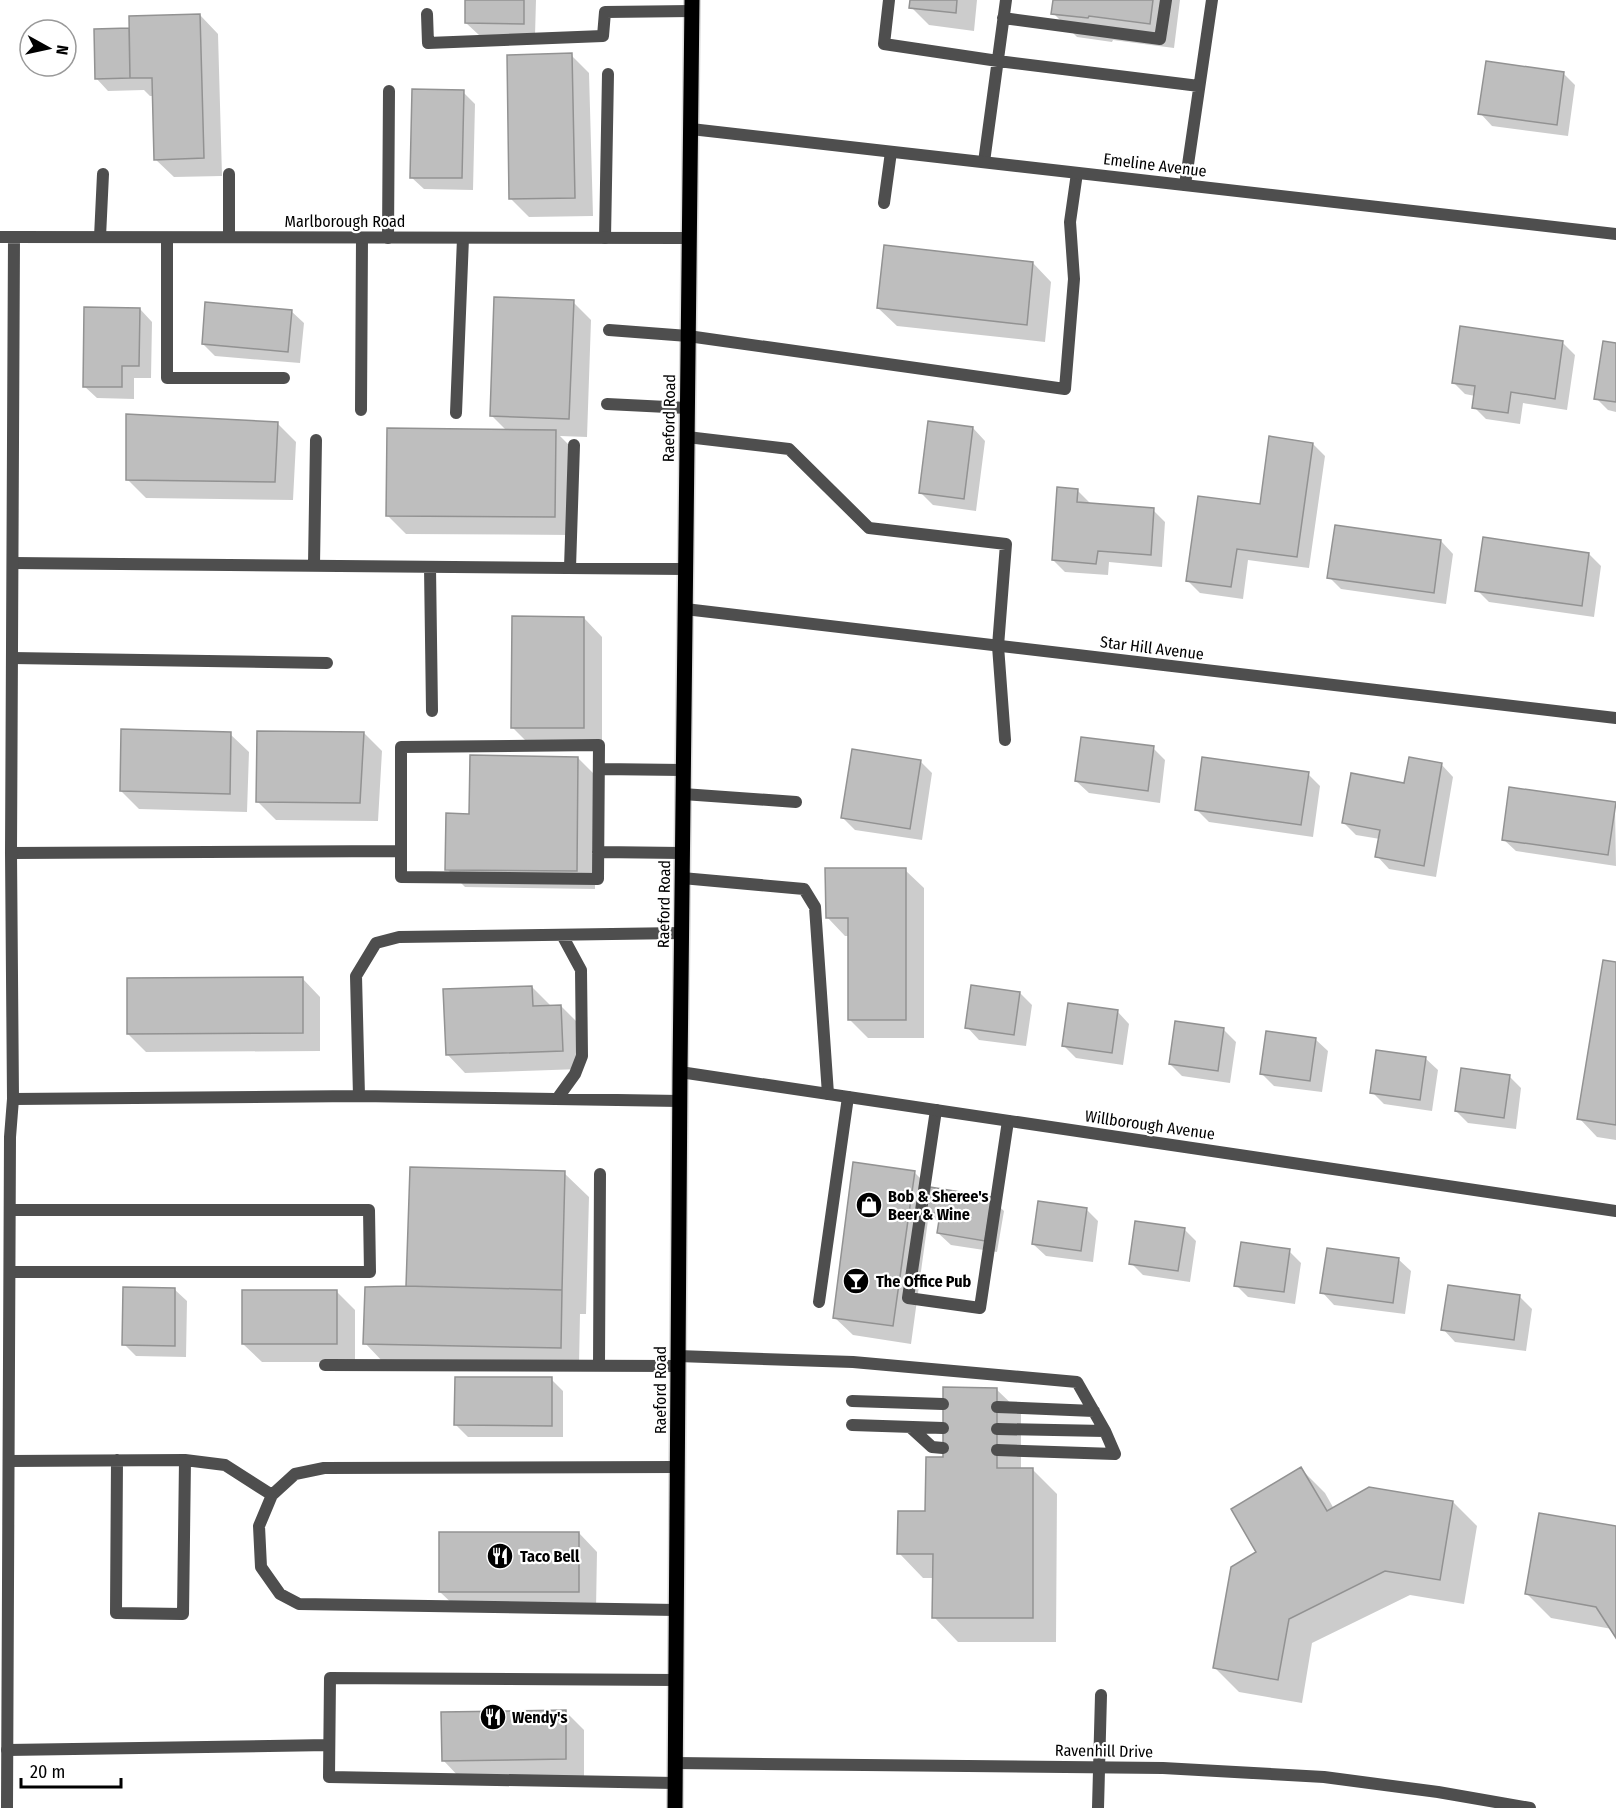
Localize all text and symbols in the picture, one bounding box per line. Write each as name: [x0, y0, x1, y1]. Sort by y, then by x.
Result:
north arrow: [18, 18, 78, 78]
text: N: [52, 44, 72, 56]
street label: Emeline Avenue: [1102, 149, 1208, 181]
street label: Marlborough Road: [285, 212, 405, 231]
street label: Raeford Road: [659, 374, 679, 462]
street label: Star Hill Avenue: [1099, 632, 1205, 664]
street label: Raeford Road: [654, 860, 674, 948]
street label: Willborough Avenue: [1084, 1106, 1216, 1144]
place label: Bob & Sheree's Beer & Wine: [888, 1187, 989, 1224]
shop icon: Bob & Sheree's Beer & Wine: [854, 1190, 884, 1220]
bar icon: The Office Pub: [841, 1266, 871, 1296]
place label: The Office Pub: [876, 1272, 972, 1291]
street label: Raeford Road: [651, 1346, 670, 1434]
restaurant icon: Taco Bell: [485, 1541, 515, 1571]
place label: Taco Bell: [520, 1547, 580, 1566]
restaurant icon: Wendy's: [478, 1702, 508, 1732]
place label: Wendy's: [512, 1708, 567, 1727]
street label: Ravenhill Drive: [1055, 1741, 1153, 1761]
scale bar: [21, 1751, 122, 1789]
text: 20 m: [30, 1761, 65, 1783]

